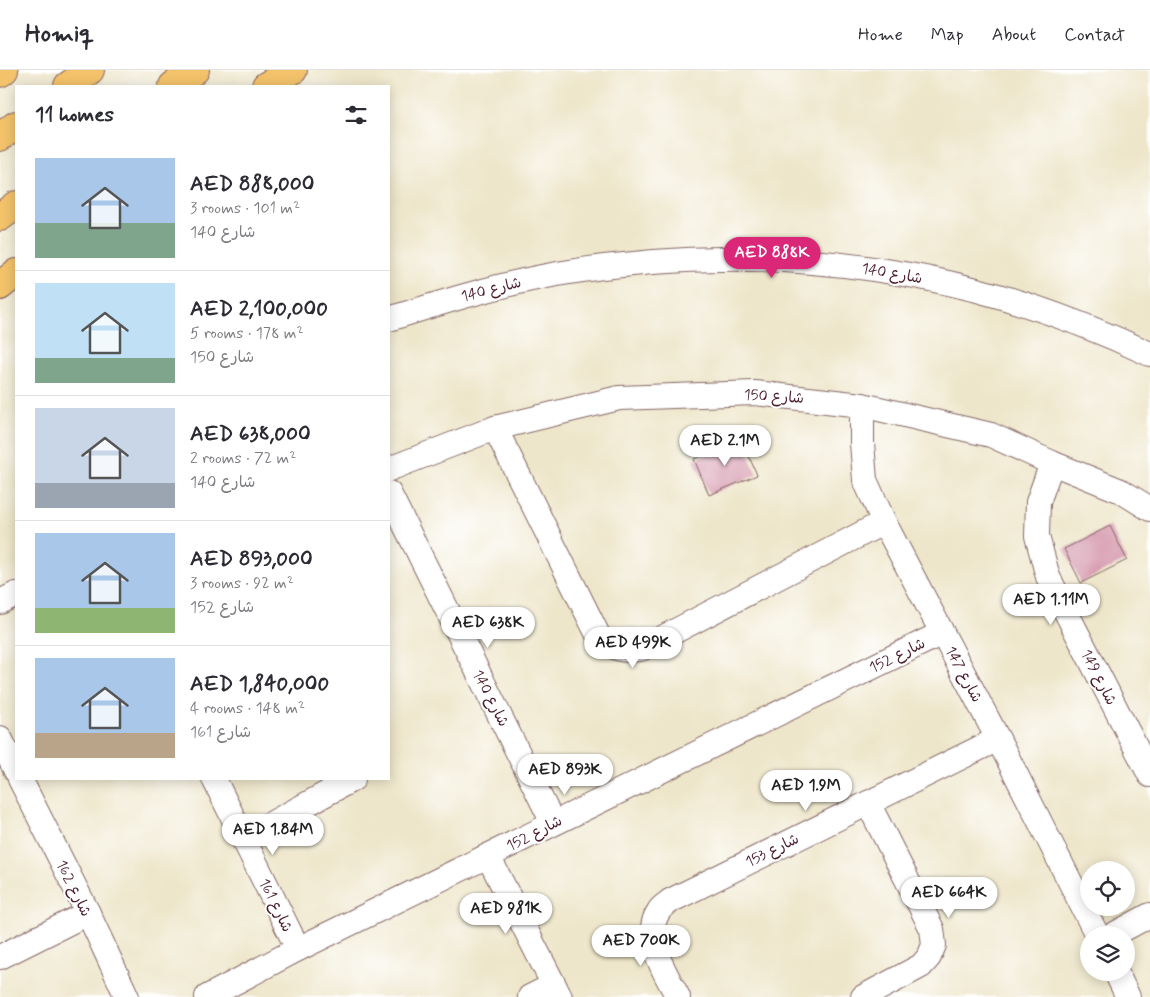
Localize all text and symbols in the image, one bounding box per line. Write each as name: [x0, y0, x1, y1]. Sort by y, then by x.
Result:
text: Homiq: [25, 19, 94, 50]
text: Home: [858, 23, 903, 47]
text: Map: [931, 23, 964, 47]
text: About: [992, 23, 1036, 47]
text: Contact: [1064, 23, 1125, 47]
text: 11 homes: [35, 101, 114, 129]
icon: filters: [342, 101, 370, 129]
text: AED 888,000: [190, 170, 314, 198]
icon: home: [75, 178, 135, 238]
text: 3 rooms · 101 m²: [190, 198, 300, 219]
text: شارع 140: [190, 222, 255, 243]
pin: AED 888K: [720, 236, 824, 279]
text: AED 888K: [735, 242, 809, 263]
street label: شارع 140: [860, 259, 924, 289]
street label: شارع 140: [459, 273, 523, 307]
text: AED 2,100,000: [190, 295, 328, 323]
icon: home: [75, 303, 135, 363]
text: 5 rooms · 178 m²: [190, 323, 304, 344]
text: شارع 150: [190, 347, 254, 368]
street label: شارع 150: [743, 385, 805, 409]
text: AED 638,000: [190, 420, 311, 448]
pin: AED 2.1M: [673, 424, 777, 467]
icon: home: [75, 428, 135, 488]
text: AED 2.1M: [690, 430, 760, 451]
text: 2 rooms · 72 m²: [190, 448, 296, 469]
text: شارع 140: [190, 472, 255, 493]
text: AED 893,000: [190, 545, 313, 573]
icon: home: [75, 553, 135, 613]
text: 3 rooms · 92 m²: [190, 573, 294, 594]
pin: AED 1.11M: [994, 584, 1108, 626]
text: AED 1.11M: [1013, 589, 1089, 610]
text: شارع 152: [190, 597, 254, 618]
pin: AED 638K: [436, 606, 540, 649]
text: AED 638K: [452, 612, 524, 633]
pin: AED 499K: [581, 626, 685, 669]
text: AED 499K: [595, 632, 671, 653]
street label: شارع 152: [866, 634, 929, 678]
street label: شارع 147: [940, 643, 986, 706]
street label: شارع 149: [1076, 646, 1121, 709]
street label: شارع 140: [467, 667, 513, 730]
text: AED 1,840,000: [190, 670, 329, 698]
icon: home: [75, 678, 135, 738]
text: 4 rooms · 148 m²: [190, 698, 305, 719]
text: شارع 161: [190, 722, 251, 743]
pin: AED 893K: [513, 754, 617, 796]
text: AED 893K: [528, 759, 602, 780]
pin: AED 1.9M: [754, 770, 858, 812]
text: AED 1.9M: [771, 775, 841, 796]
street label: شارع 152: [503, 811, 566, 856]
pin: AED 1.84M: [216, 814, 330, 856]
text: AED 1.84M: [233, 819, 313, 840]
street label: شارع 153: [742, 829, 803, 872]
street label: شارع 162: [51, 857, 95, 920]
map controls: [1080, 861, 1135, 981]
button: locate: [1080, 861, 1135, 916]
street label: شارع 161: [254, 875, 297, 936]
pin: AED 664K: [897, 876, 1001, 919]
text: AED 664K: [912, 882, 986, 903]
pin: AED 981K: [454, 892, 558, 935]
text: AED 981K: [470, 898, 542, 919]
pin: AED 700K: [589, 924, 693, 967]
button: layers: [1080, 926, 1135, 981]
text: AED 700K: [603, 930, 679, 951]

